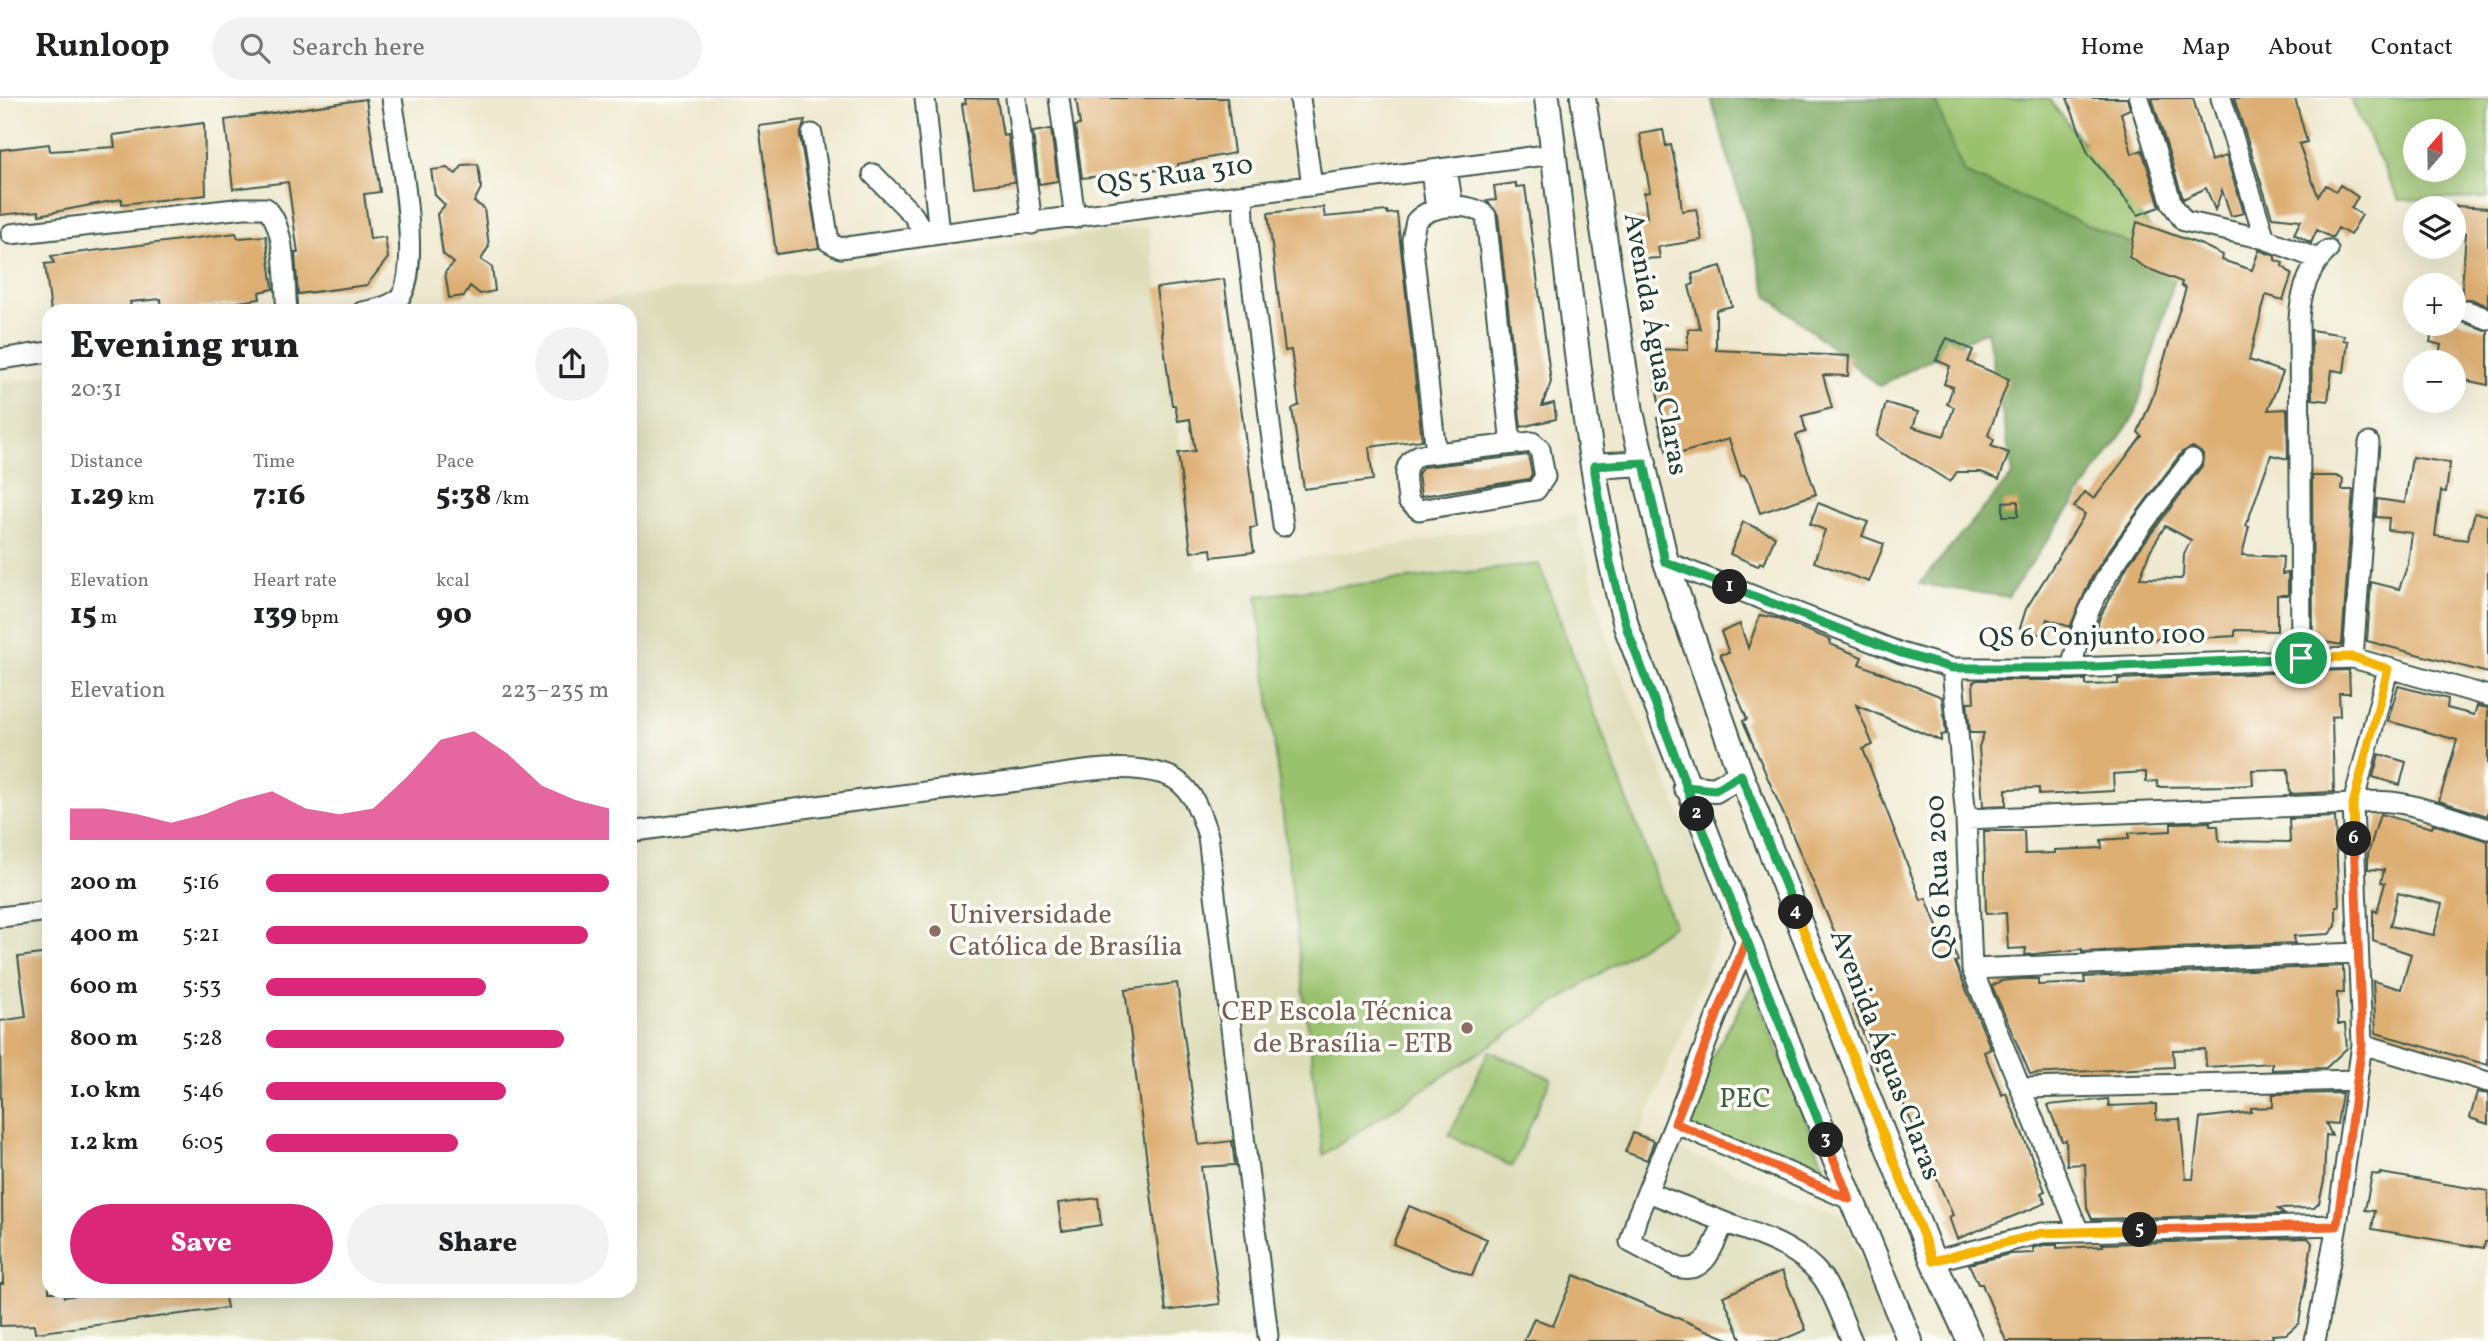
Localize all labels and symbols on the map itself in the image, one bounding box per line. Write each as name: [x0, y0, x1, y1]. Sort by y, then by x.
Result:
north arrow: [2403, 119, 2466, 182]
street label: QS 5 Rua 310: [1094, 146, 1256, 206]
street label: Avenida Águas Claras: [1613, 210, 1697, 478]
pin: 1: [1712, 570, 1748, 604]
street label: QS 6 Conjunto 100: [1978, 616, 2206, 658]
pin: [2271, 628, 2331, 688]
street label: QS 6 Rua 200: [1916, 794, 1964, 960]
pin: 2: [1680, 796, 1714, 832]
pin: 6: [2336, 822, 2372, 856]
pin: 4: [1778, 894, 1814, 930]
place label: Universidade Católica de Brasília: [949, 896, 1183, 967]
marker: Universidade Católica de Brasília: [927, 923, 943, 939]
street label: Avenida Águas Claras: [1819, 924, 1951, 1186]
place label: CEP Escola Técnica de Brasília - ETB: [1221, 993, 1453, 1064]
marker: CEP Escola Técnica de Brasília - ETB: [1459, 1020, 1475, 1036]
park label: PEC: [1719, 1080, 1771, 1119]
pin: 3: [1808, 1122, 1843, 1158]
pin: 5: [2122, 1212, 2158, 1248]

